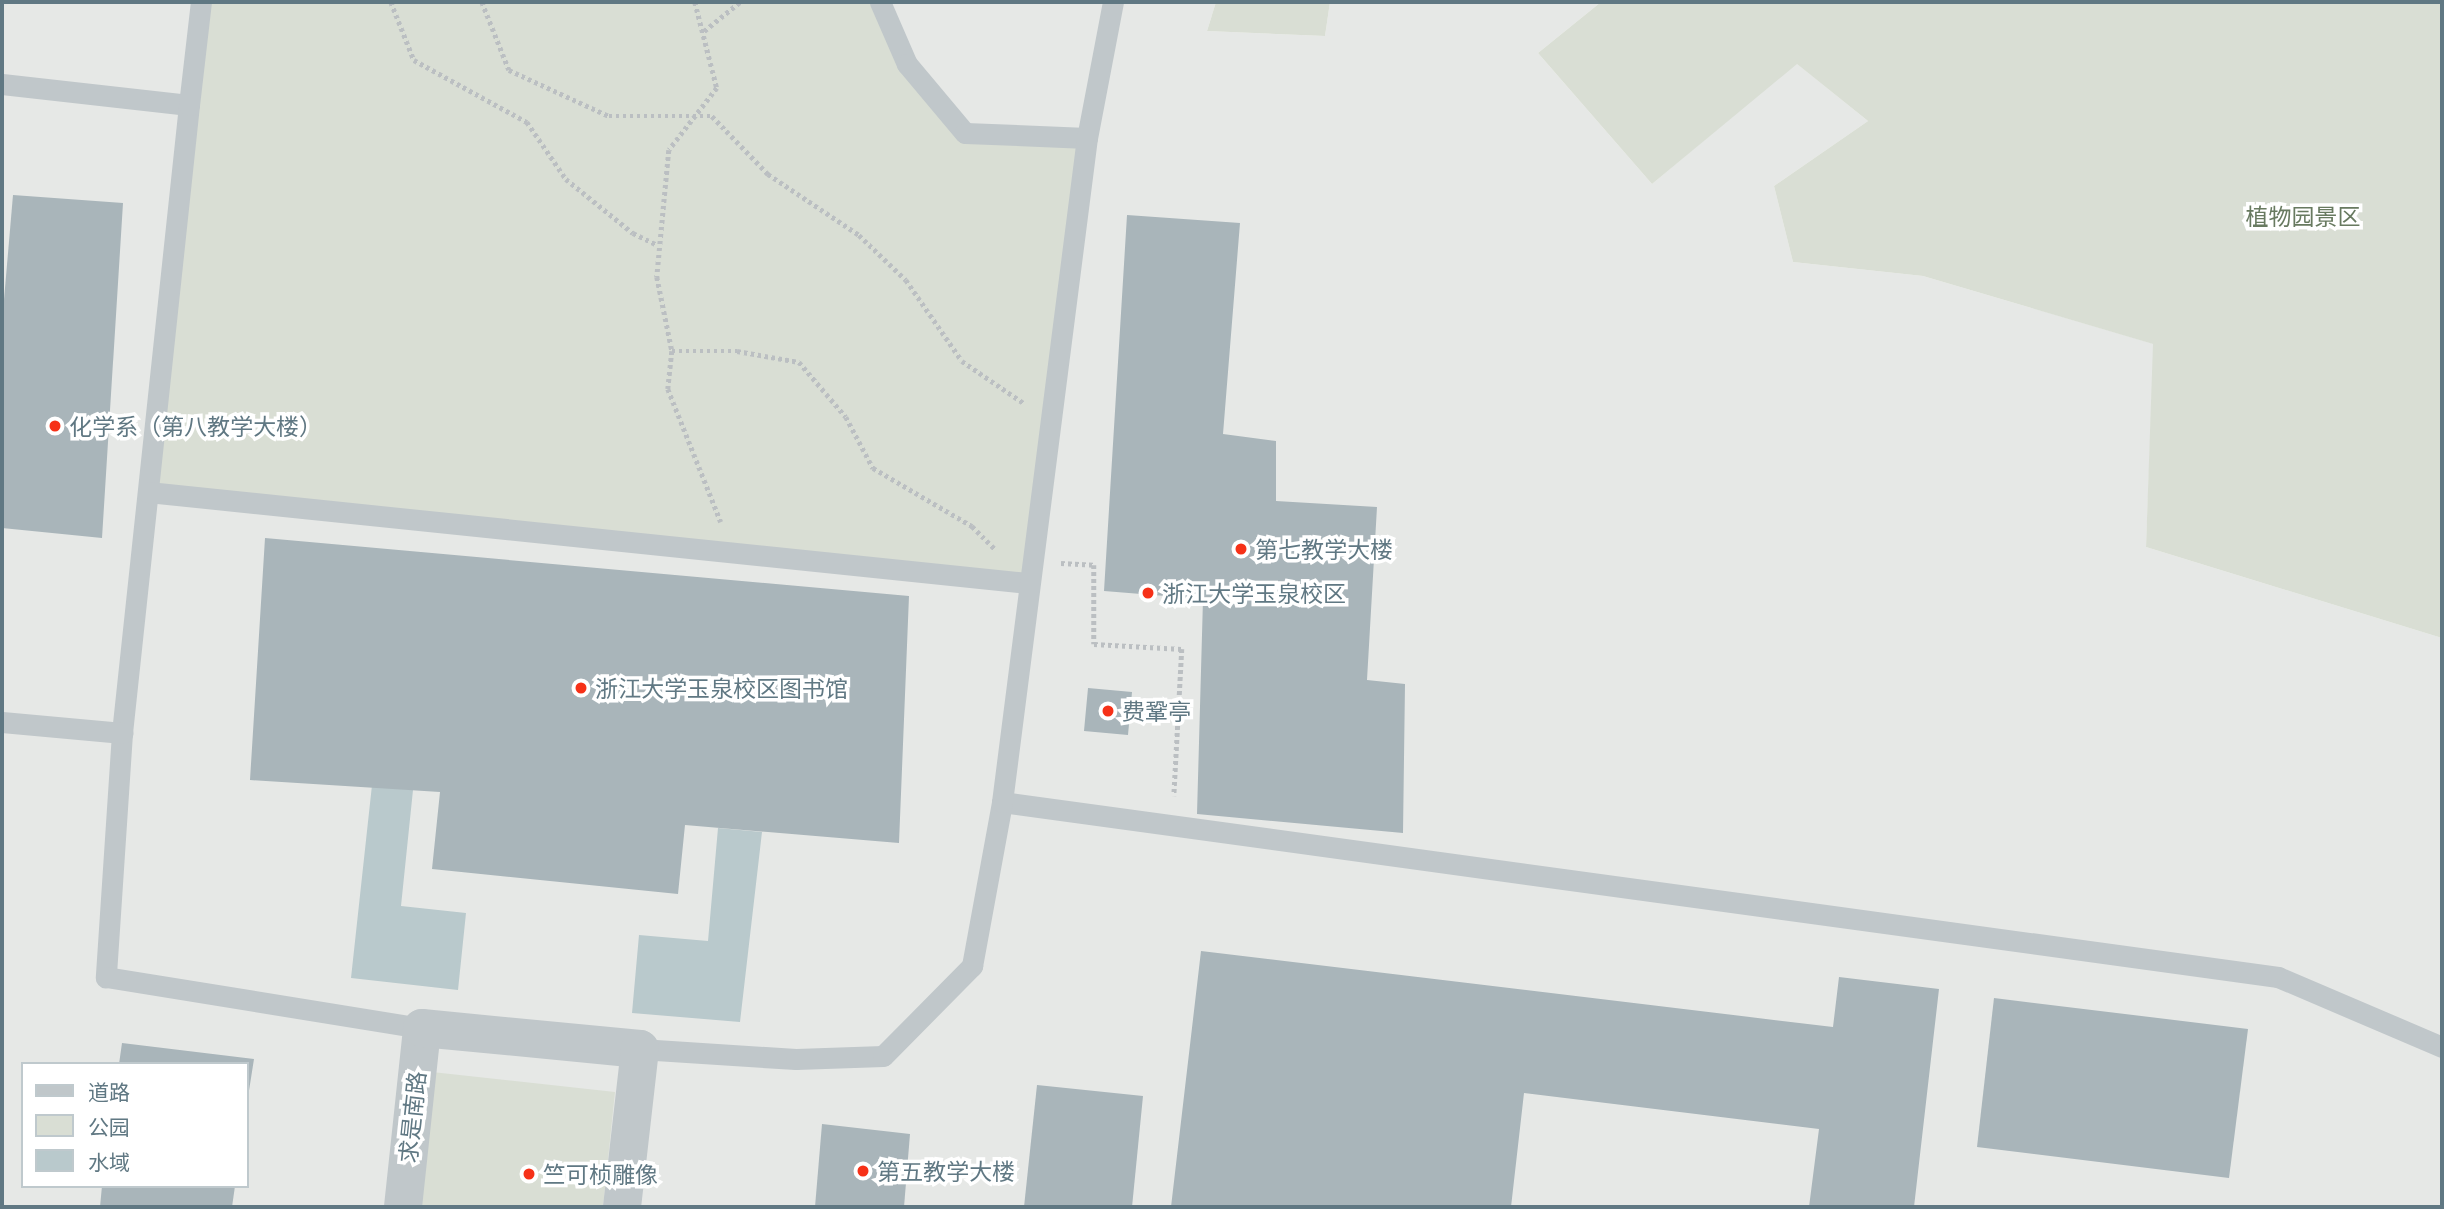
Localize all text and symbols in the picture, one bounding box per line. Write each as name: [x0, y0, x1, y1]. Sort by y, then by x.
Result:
park label: 植物园景区: [2246, 202, 2360, 230]
place label: 化学系（第八教学大楼）: [69, 412, 322, 440]
marker: 化学系（第八教学大楼）: [47, 418, 63, 434]
place label: 第七教学大楼: [1255, 535, 1393, 563]
marker: 第七教学大楼: [1233, 541, 1249, 557]
place label: 浙江大学玉泉校区: [1162, 579, 1346, 607]
marker: 浙江大学玉泉校区: [1140, 585, 1156, 601]
place label: 浙江大学玉泉校区图书馆: [595, 674, 848, 702]
marker: 浙江大学玉泉校区图书馆: [573, 680, 589, 696]
place label: 费鞏亭: [1122, 697, 1191, 725]
marker: 费鞏亭: [1100, 703, 1116, 719]
legend: [21, 1062, 248, 1188]
street label: 求是南路: [393, 1070, 431, 1164]
text: 道路: [88, 1078, 130, 1106]
text: 公园: [88, 1113, 130, 1141]
text: 水域: [88, 1148, 130, 1176]
place label: 第五教学大楼: [877, 1157, 1015, 1185]
place label: 竺可桢雕像: [543, 1160, 658, 1188]
marker: 第五教学大楼: [855, 1163, 871, 1179]
marker: 竺可桢雕像: [521, 1166, 537, 1182]

